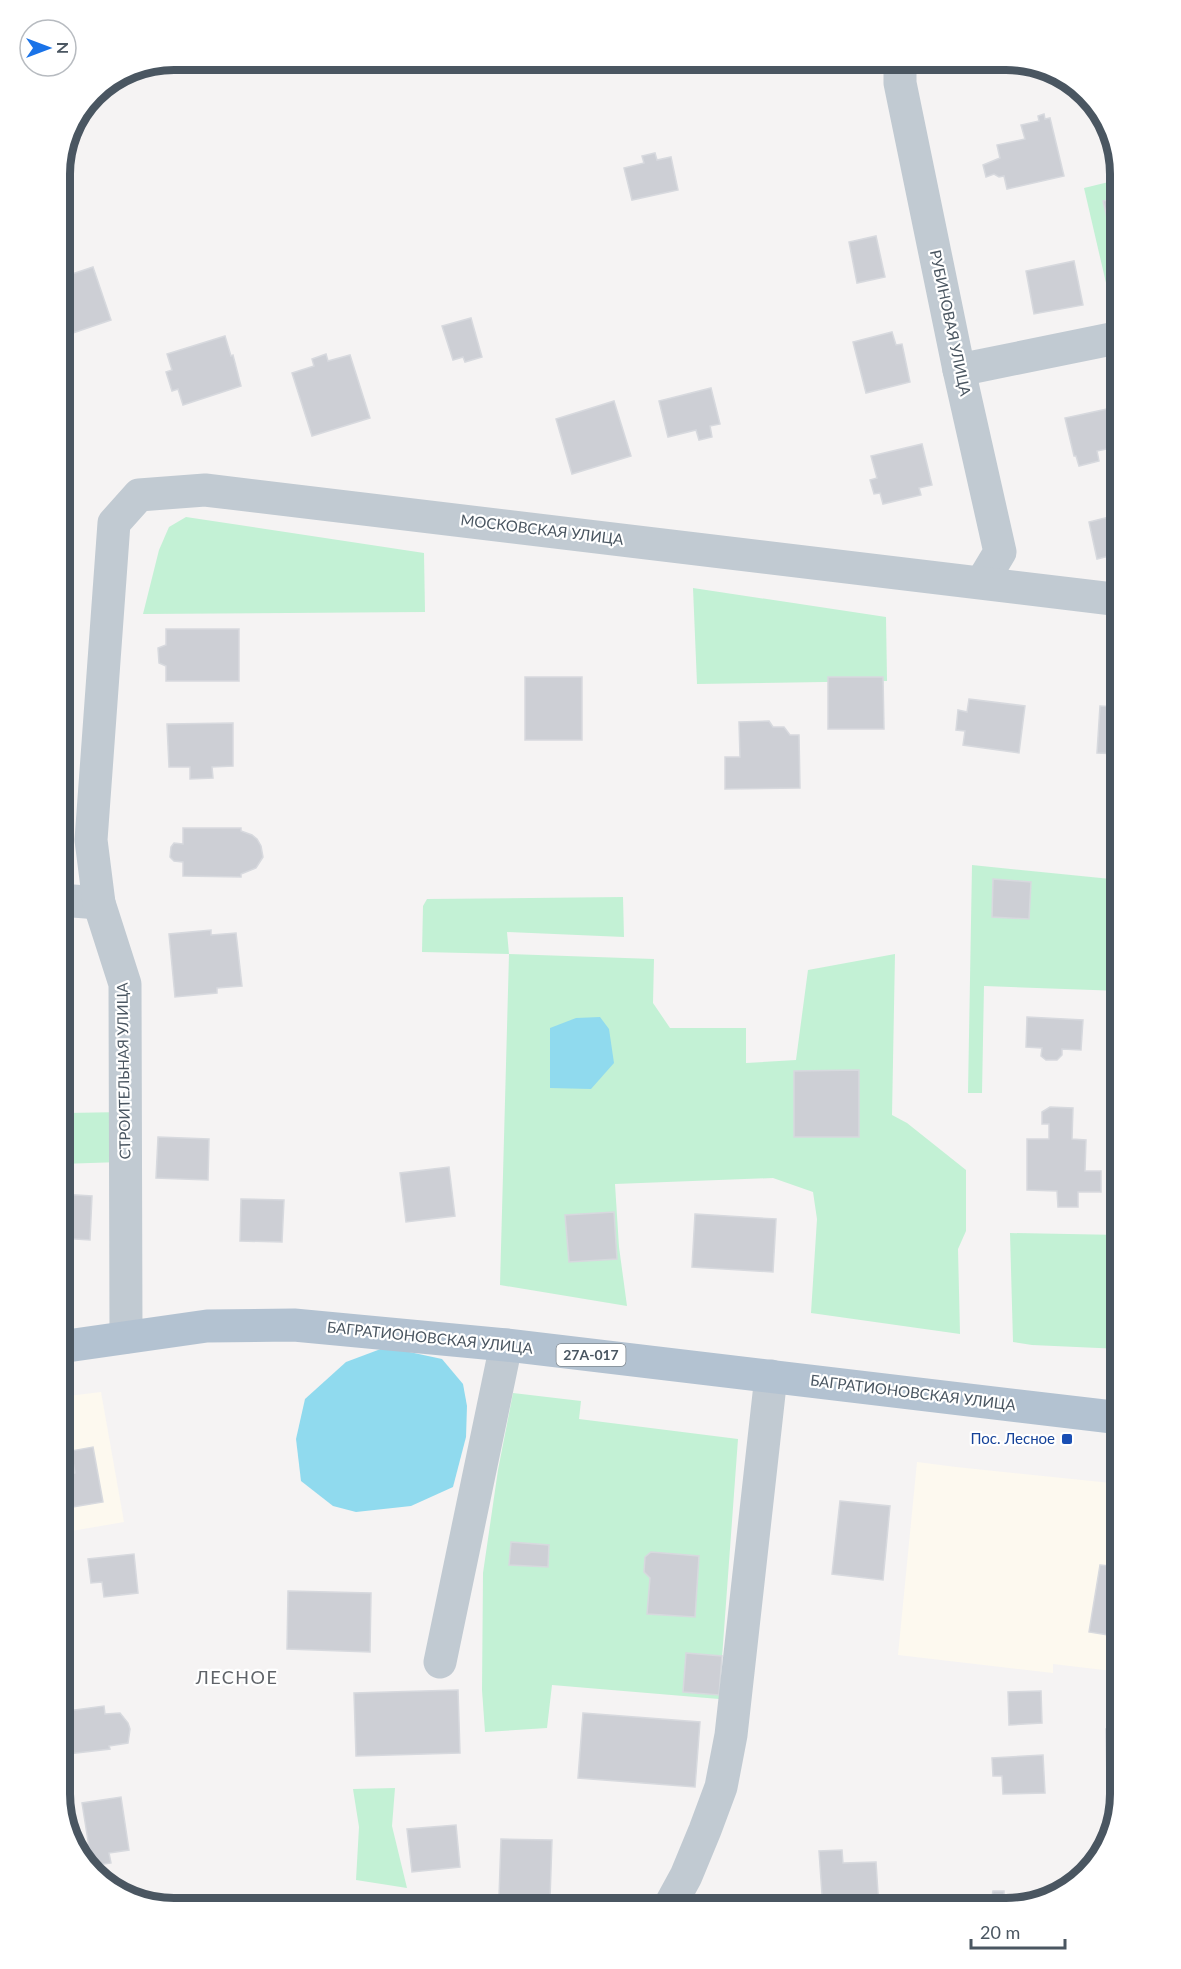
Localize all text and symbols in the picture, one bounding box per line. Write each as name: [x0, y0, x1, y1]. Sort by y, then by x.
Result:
north arrow: [18, 18, 78, 78]
text: N: [54, 42, 73, 54]
street label: РУБИНОВАЯ УЛИЦА: [927, 248, 975, 398]
street label: МОСКОВСКАЯ УЛИЦА: [460, 510, 625, 548]
street label: СТРОИТЕЛЬНАЯ УЛИЦА: [112, 982, 134, 1160]
street label: БАГРАТИОНОВСКАЯ УЛИЦА: [326, 1317, 535, 1357]
road number: 27А-017: [556, 1344, 626, 1366]
street label: БАГРАТИОНОВСКАЯ УЛИЦА: [809, 1370, 1018, 1414]
place label: Пос. Лесное: [971, 1429, 1055, 1447]
marker: Пос. Лесное: [1060, 1432, 1074, 1446]
district label: ЛЕСНОЕ: [195, 1666, 278, 1688]
scale bar: [971, 1912, 1066, 1950]
text: 20 m: [980, 1921, 1020, 1943]

